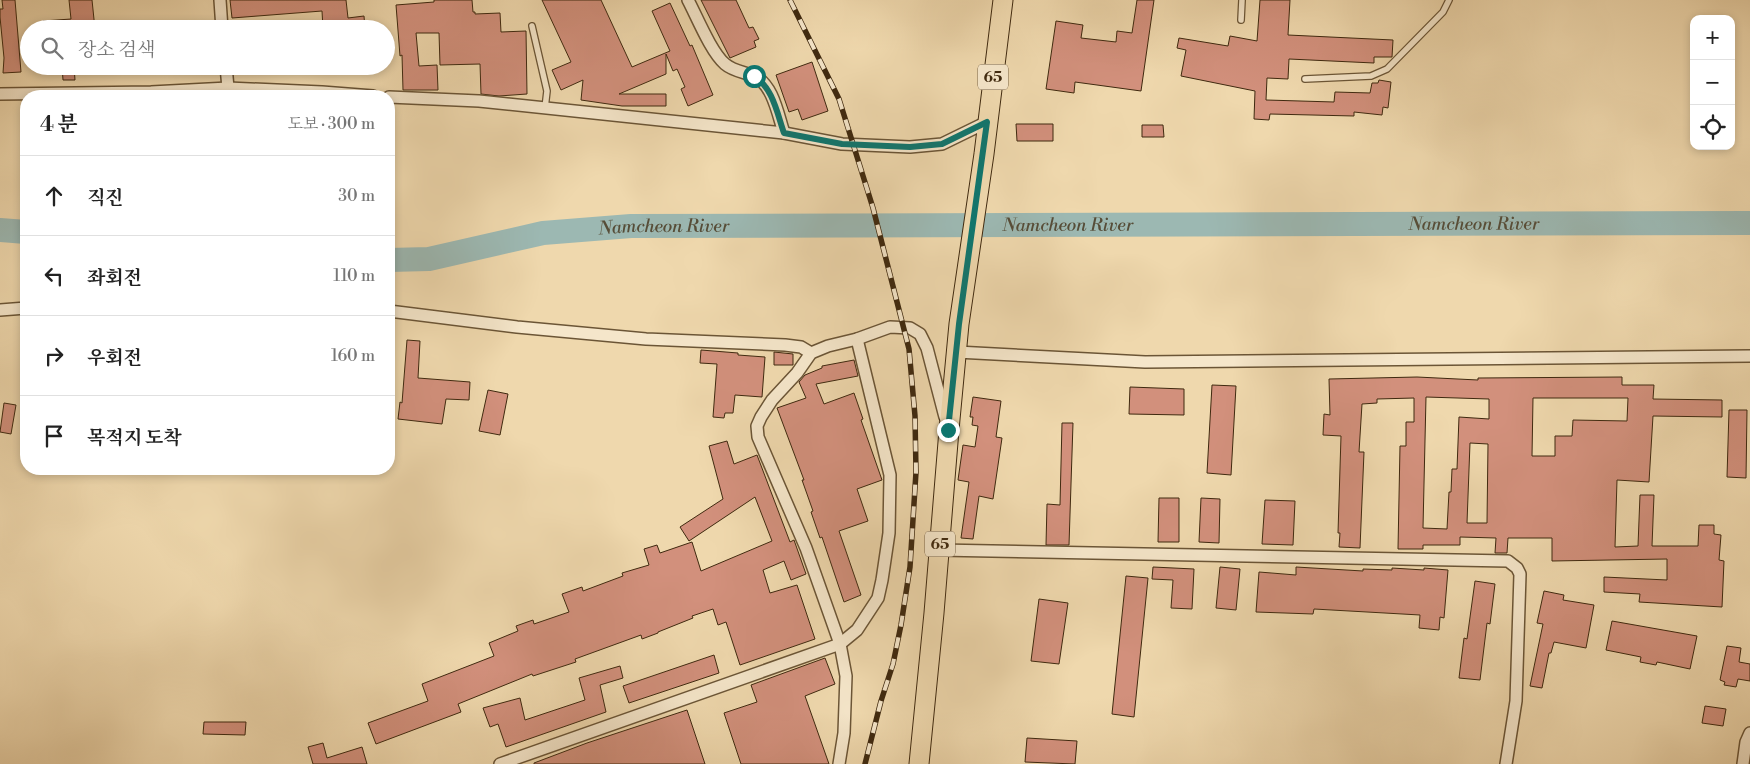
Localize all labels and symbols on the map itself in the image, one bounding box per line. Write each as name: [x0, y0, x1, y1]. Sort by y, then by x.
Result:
road number: 65: [978, 64, 1008, 90]
route start: [743, 65, 766, 88]
water label: Namcheon River: [1407, 212, 1540, 235]
water label: Namcheon River: [1001, 213, 1134, 237]
water label: Namcheon River: [596, 214, 730, 240]
route end: [937, 419, 960, 442]
road number: 65: [925, 532, 955, 556]

